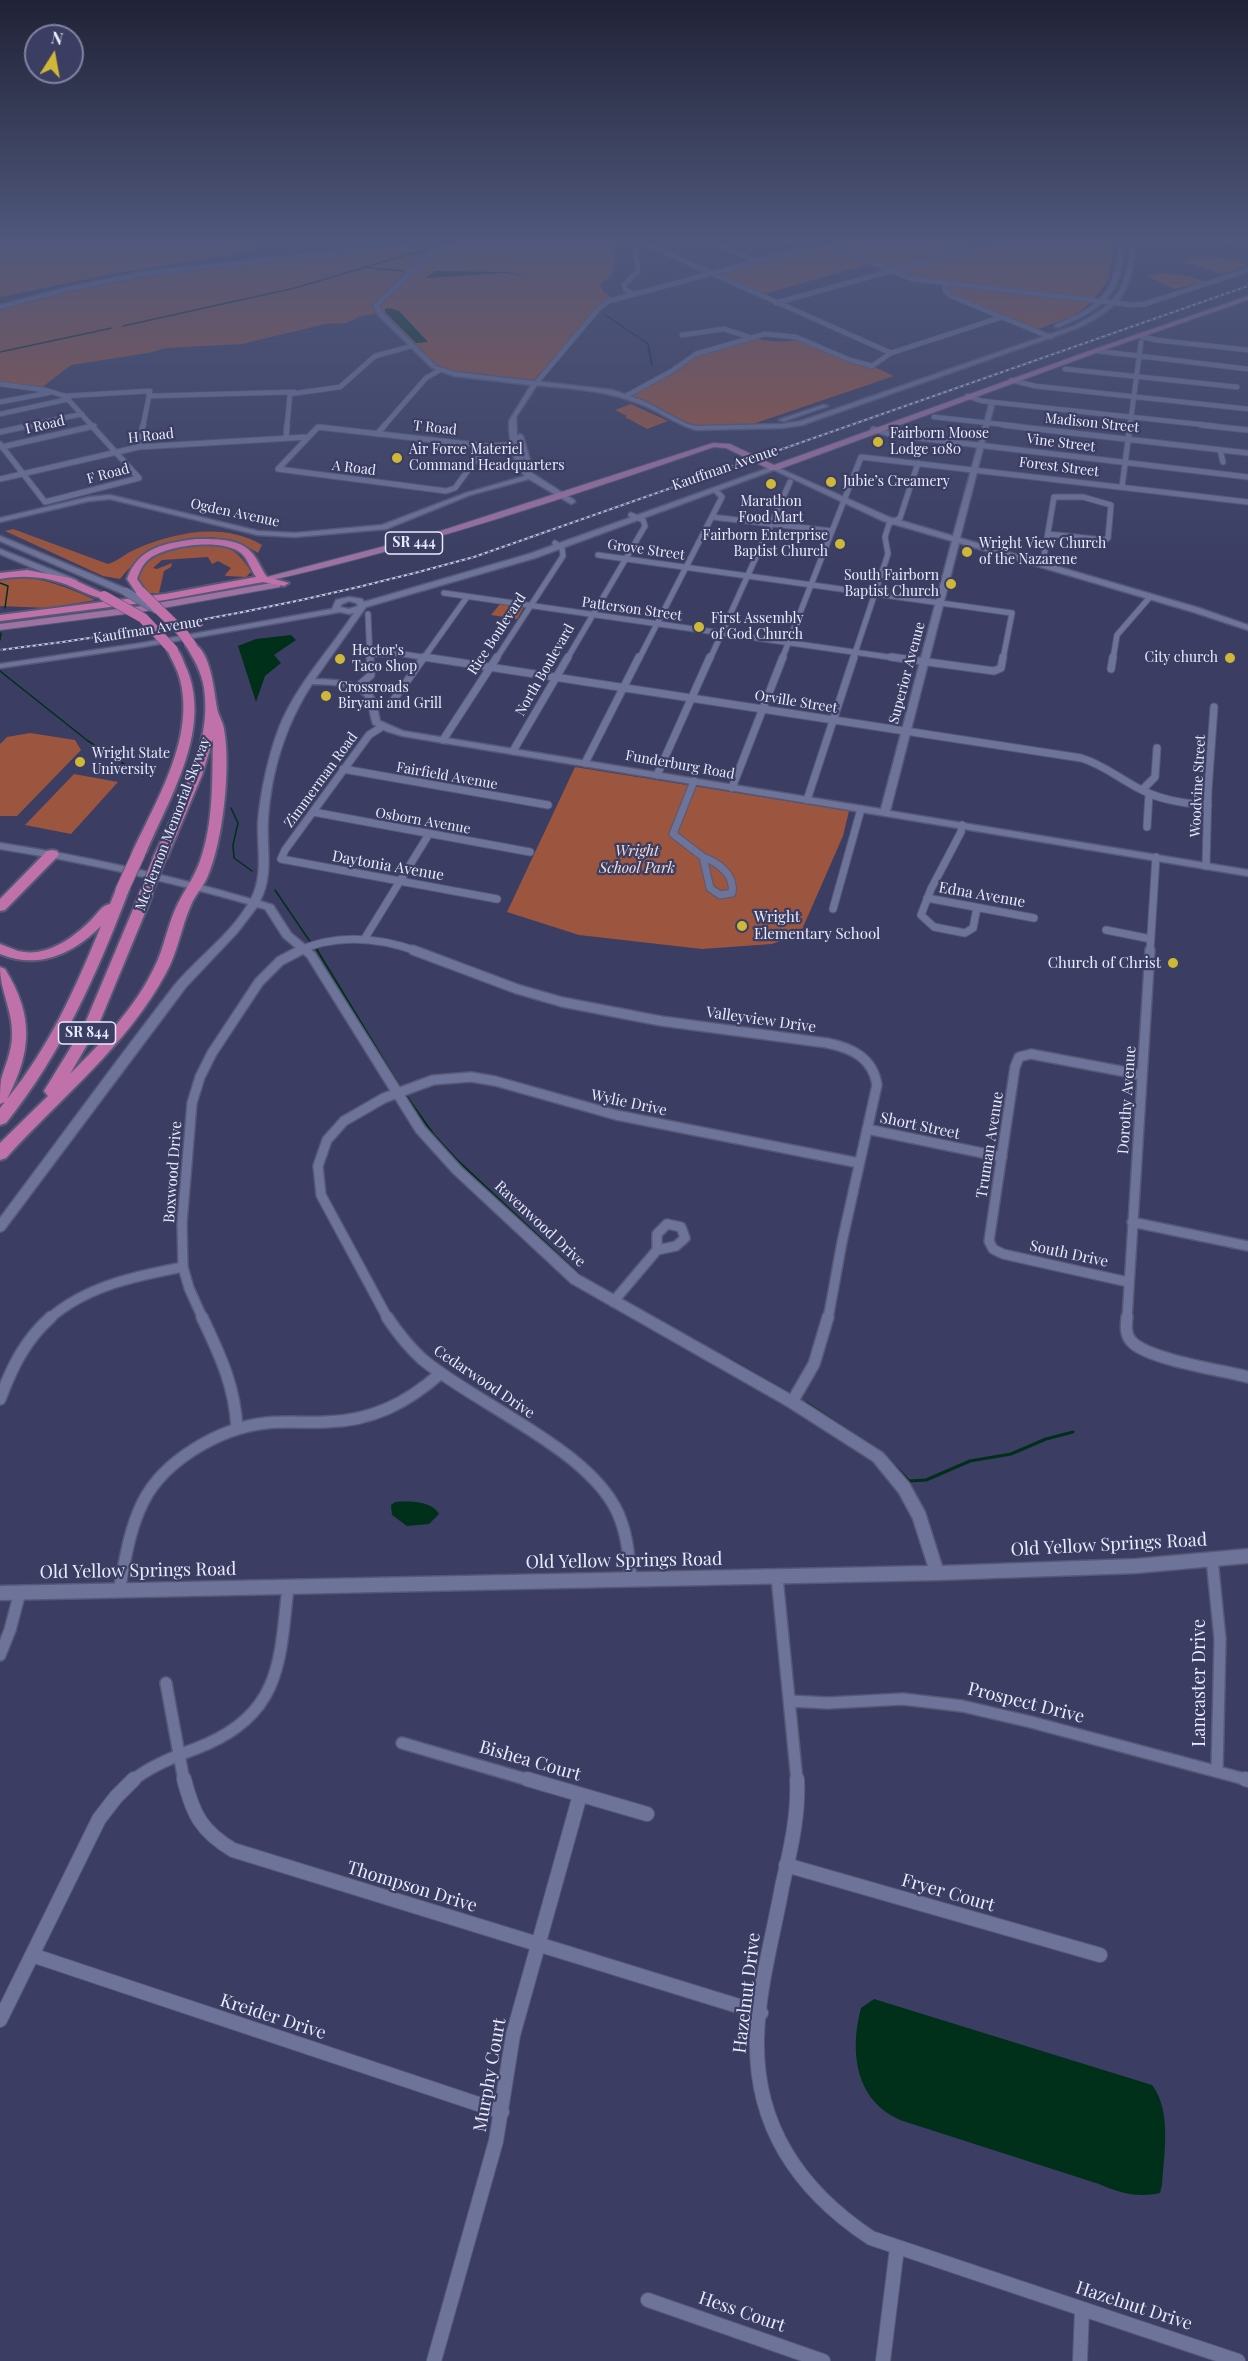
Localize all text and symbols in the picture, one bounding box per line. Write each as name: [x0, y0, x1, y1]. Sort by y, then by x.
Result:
north arrow: [24, 24, 84, 84]
text: N: [49, 26, 65, 49]
street label: Madison Street: [1044, 410, 1140, 436]
street label: I Road: [24, 412, 66, 438]
street label: T Road: [412, 417, 458, 439]
street label: H Road: [127, 425, 175, 447]
place label: Fairborn Moose Lodge 1080: [890, 426, 989, 458]
street label: Vine Street: [1026, 430, 1096, 456]
marker: Fairborn Moose Lodge 1080: [871, 435, 885, 449]
place label: Air Force Materiel Command Headquarters: [409, 442, 564, 474]
street label: Kauffman Avenue: [670, 442, 780, 494]
marker: Air Force Materiel Command Headquarters: [390, 451, 404, 465]
street label: Forest Street: [1018, 454, 1100, 480]
street label: A Road: [331, 457, 377, 479]
street label: F Road: [85, 460, 131, 488]
place label: Jubie’s Creamery: [843, 474, 950, 490]
marker: Jubie’s Creamery: [824, 475, 838, 489]
marker: Marathon Food Mart: [764, 477, 778, 491]
place label: Marathon Food Mart: [739, 494, 803, 526]
street label: Ogden Avenue: [189, 495, 281, 531]
place label: Fairborn Enterprise Baptist Church: [703, 528, 828, 560]
road number: SR 444: [386, 532, 442, 554]
street label: Grove Street: [606, 536, 686, 564]
place label: Wright View Church of the Nazarene: [979, 536, 1106, 568]
marker: Fairborn Enterprise Baptist Church: [833, 537, 847, 551]
marker: Wright View Church of the Nazarene: [960, 545, 974, 559]
place label: South Fairborn Baptist Church: [844, 568, 939, 600]
marker: South Fairborn Baptist Church: [944, 577, 958, 591]
street label: Rice Boulevard: [464, 590, 530, 678]
street label: Patterson Street: [581, 594, 683, 624]
place label: First Assembly of God Church: [711, 611, 804, 644]
street label: Kauffman Avenue: [92, 613, 204, 647]
marker: First Assembly of God Church: [692, 620, 706, 634]
street label: Superior Avenue: [885, 620, 929, 726]
street label: North Boulevard: [512, 621, 578, 719]
place label: Hector's Taco Shop: [352, 643, 417, 676]
place label: City church: [1145, 650, 1218, 666]
marker: City church: [1223, 651, 1237, 665]
marker: Hector's Taco Shop: [333, 652, 347, 666]
place label: Crossroads Biryani and Grill: [338, 680, 442, 712]
street label: Orville Street: [753, 687, 839, 717]
marker: Crossroads Biryani and Grill: [319, 689, 333, 703]
street label: Zimmerman Road: [281, 729, 361, 831]
street label: Woodvine Street: [1187, 734, 1209, 838]
street label: McClernon Memorial Skyway: [132, 735, 214, 913]
place label: Wright State University: [92, 746, 170, 778]
street label: Funderburg Road: [624, 747, 736, 783]
marker: Wright State University: [73, 755, 87, 769]
street label: Fairfield Avenue: [395, 759, 499, 793]
street label: Osborn Avenue: [374, 804, 472, 838]
park label: Wright School Park: [599, 842, 675, 877]
street label: Daytonia Avenue: [331, 847, 445, 885]
street label: Edna Avenue: [937, 879, 1027, 911]
place label: Wright Elementary School: [754, 908, 880, 943]
marker: Wright Elementary School: [735, 919, 749, 933]
place label: Church of Christ: [1048, 954, 1161, 972]
marker: Church of Christ: [1166, 956, 1180, 970]
street label: Valleyview Drive: [705, 1003, 817, 1037]
road number: SR 844: [58, 1022, 116, 1044]
street label: Dorothy Avenue: [1114, 1045, 1140, 1155]
street label: Wylie Drive: [589, 1086, 669, 1120]
street label: Truman Avenue: [973, 1090, 1007, 1200]
street label: Short Street: [878, 1109, 962, 1143]
street label: Boxwood Drive: [160, 1120, 186, 1224]
street label: Ravenwood Drive: [491, 1177, 589, 1271]
street label: South Drive: [1028, 1237, 1110, 1271]
street label: Cedarwood Drive: [430, 1342, 538, 1422]
street label: Old Yellow Springs Road: [1010, 1529, 1208, 1561]
street label: Old Yellow Springs Road: [525, 1548, 723, 1574]
street label: Old Yellow Springs Road: [39, 1558, 237, 1584]
street label: Lancaster Drive: [1188, 1619, 1210, 1747]
street label: Prospect Drive: [966, 1678, 1086, 1728]
street label: Bishea Court: [477, 1736, 583, 1786]
street label: Thompson Drive: [344, 1857, 480, 1917]
street label: Fryer Court: [899, 1869, 997, 1917]
street label: Hazelnut Drive: [729, 1931, 765, 2055]
street label: Kreider Drive: [217, 1990, 329, 2044]
street label: Murphy Court: [469, 2016, 511, 2134]
street label: Hazelnut Drive: [1073, 2277, 1195, 2335]
street label: Hess Court: [696, 2287, 788, 2337]

